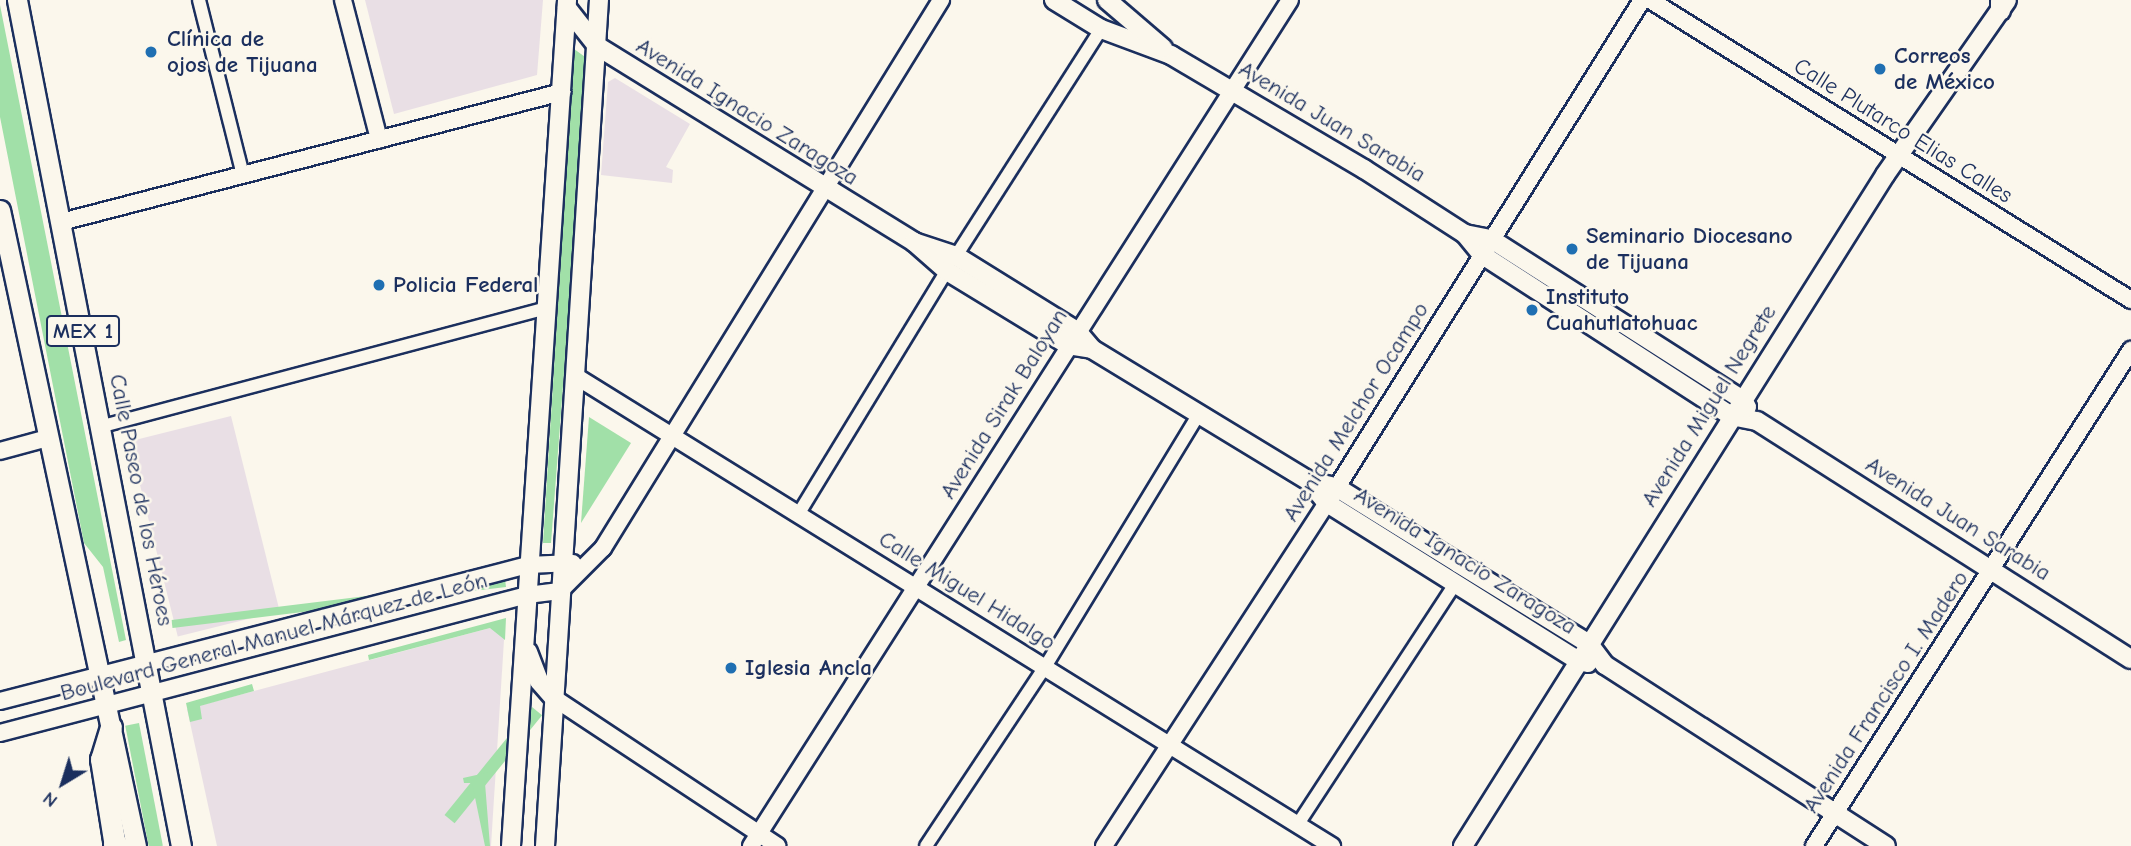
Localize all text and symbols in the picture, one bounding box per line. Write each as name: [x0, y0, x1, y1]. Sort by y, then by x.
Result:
place label: Clínica de ojos de Tijuana: [167, 25, 318, 79]
street label: Avenida Ignacio Zaragoza: [631, 32, 863, 192]
marker: Clínica de ojos de Tijuana: [141, 42, 161, 62]
place label: Correos de México: [1894, 42, 1995, 96]
street label: Calle Plutarco Elias Calles: [1789, 52, 2017, 210]
street label: Avenida Juan Sarabia: [1234, 55, 1430, 189]
marker: Correos de México: [1872, 61, 1888, 77]
place label: Seminario Diocesano de Tijuana: [1586, 222, 1793, 276]
marker: Seminario Diocesano de Tijuana: [1564, 241, 1580, 257]
place label: Policia Federal: [393, 271, 539, 299]
marker: Policia Federal: [371, 277, 387, 293]
place label: Instituto Cuahutlatohuac: [1546, 283, 1698, 337]
street label: Avenida Melchor Ocampo: [1277, 297, 1435, 527]
street label: Avenida Miguel Negrete: [1636, 300, 1782, 512]
marker: Instituto Cuahutlatohuac: [1524, 302, 1540, 318]
street label: Avenida Sirak Baloyan: [934, 304, 1074, 504]
road number: MEX 1: [44, 314, 122, 348]
street label: Calle Paseo de los Héroes: [103, 372, 179, 628]
street label: Avenida Juan Sarabia: [1860, 451, 2056, 587]
street label: Avenida Ignacio Zaragoza: [1349, 481, 1581, 641]
street label: Calle Miguel Hidalgo: [874, 525, 1060, 657]
street label: Avenida Francisco I. Madero: [1797, 566, 1975, 818]
street label: Boulevard General Manuel Márquez de León: [57, 567, 491, 707]
place label: Iglesia Ancla: [745, 654, 872, 682]
marker: Iglesia Ancla: [723, 660, 739, 676]
north arrow: [28, 748, 98, 818]
text: N: [38, 787, 62, 812]

